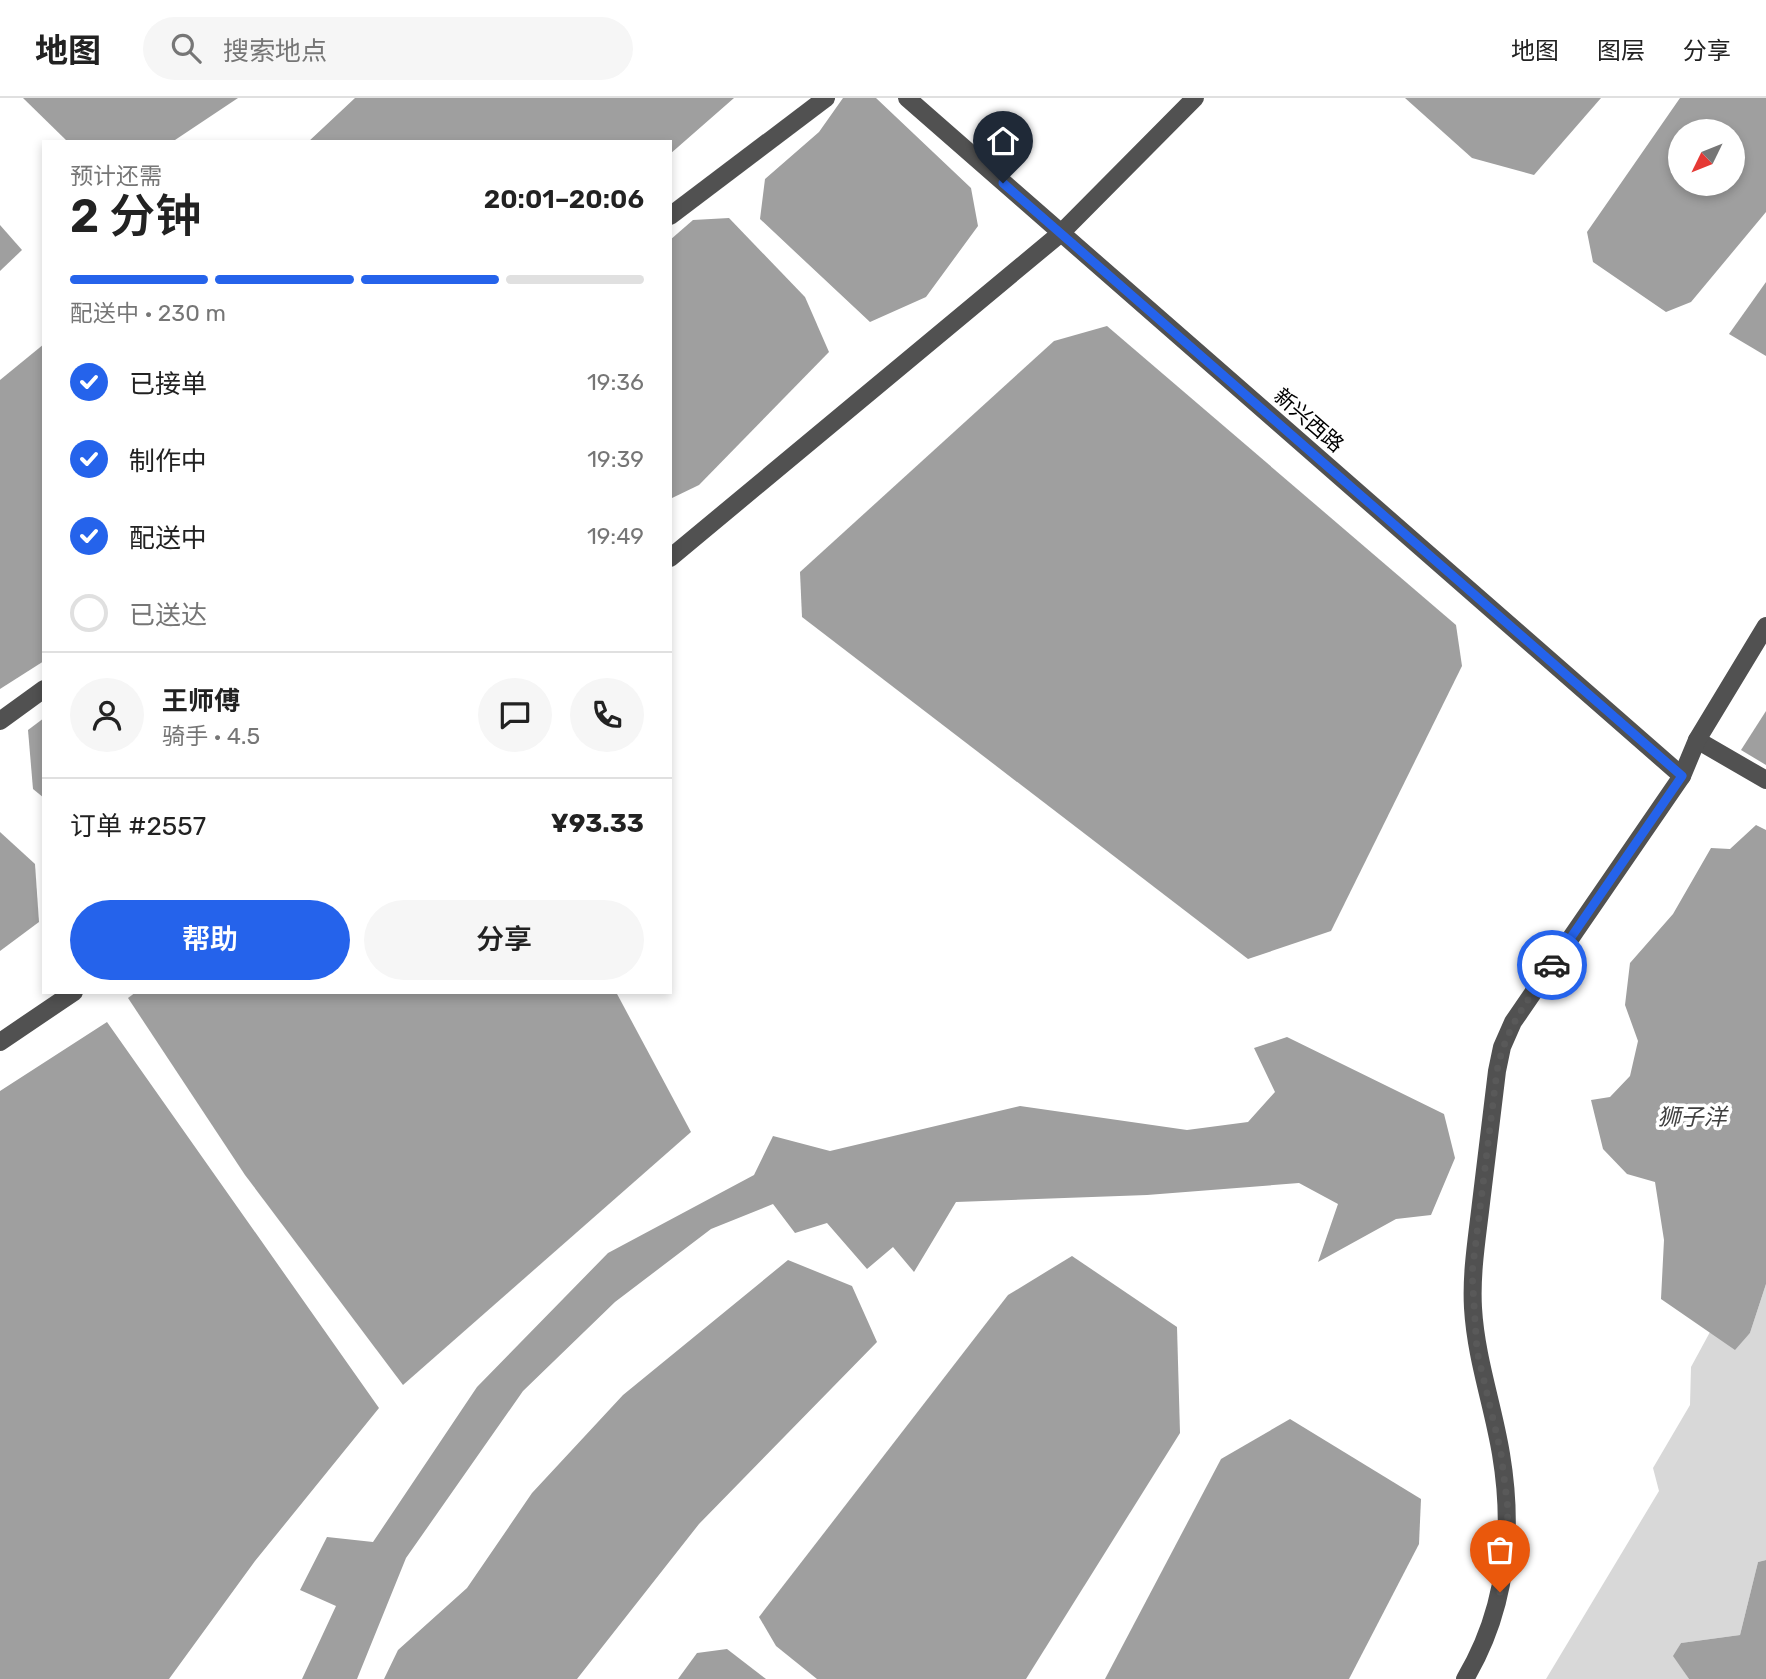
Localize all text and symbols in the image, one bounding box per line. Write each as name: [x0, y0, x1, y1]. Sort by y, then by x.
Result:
search box: [143, 17, 633, 80]
icon: search: [167, 29, 205, 67]
text: 地图: [35, 31, 101, 70]
text: 搜索地点: [223, 36, 327, 67]
text: 地图: [1511, 37, 1559, 65]
text: 图层: [1597, 37, 1645, 65]
text: 分享: [1683, 37, 1731, 65]
pin: [973, 111, 1033, 183]
north arrow: [1668, 119, 1745, 196]
map controls: [1668, 119, 1745, 196]
icon: home: [984, 122, 1022, 160]
text: 预计还需: [70, 162, 162, 190]
text: 20:01–20:06: [484, 184, 644, 215]
text: 2 分钟: [70, 189, 201, 244]
text: 配送中 · 230 m: [70, 299, 226, 327]
icon: check: [70, 363, 108, 401]
text: 19:36: [587, 368, 644, 396]
text: 已接单: [129, 369, 207, 400]
street label: 新兴西路: [1269, 383, 1349, 457]
icon: check: [70, 440, 108, 478]
text: 19:39: [587, 445, 644, 473]
text: 制作中: [129, 446, 207, 477]
icon: check: [70, 517, 108, 555]
text: 19:49: [587, 522, 644, 550]
text: 配送中: [129, 523, 207, 554]
text: 已送达: [129, 600, 207, 631]
button: person: [70, 678, 144, 752]
button: chat: [478, 678, 552, 752]
button: phone: [570, 678, 644, 752]
text: 王师傅: [162, 686, 240, 717]
text: 骑手 · 4.5: [162, 722, 260, 750]
text: ¥93.33: [551, 808, 644, 839]
text: 订单 #2557: [70, 811, 206, 842]
button: 帮助: [70, 900, 350, 980]
button: 分享: [364, 900, 644, 980]
courier: [1517, 930, 1587, 1000]
icon: car: [1533, 946, 1571, 984]
water label: 狮子洋: [1658, 1103, 1730, 1131]
pin: [1470, 1520, 1530, 1592]
icon: bag: [1481, 1531, 1519, 1569]

